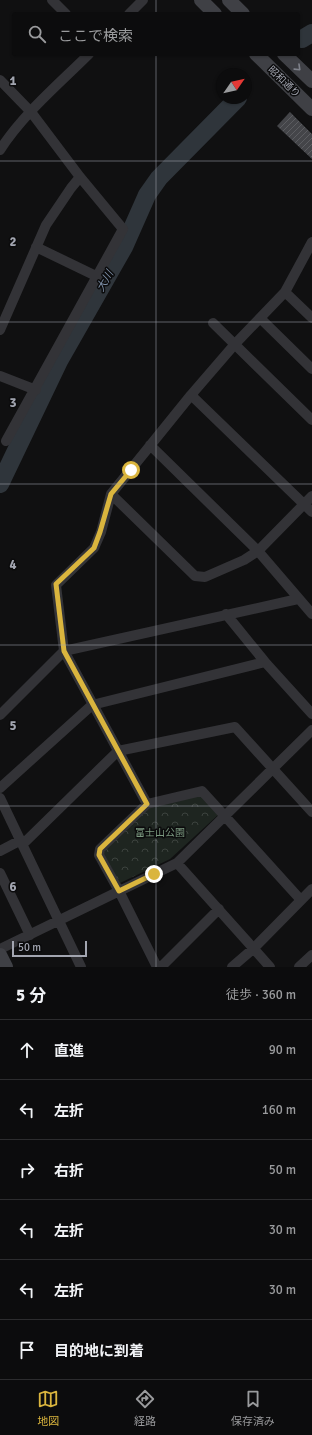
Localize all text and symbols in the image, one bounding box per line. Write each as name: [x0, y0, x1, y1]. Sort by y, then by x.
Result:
search box: [12, 12, 300, 56]
icon: search: [26, 23, 48, 45]
text: ここで検索: [58, 27, 133, 45]
one-way arrow: [293, 63, 301, 71]
street label: 昭和通り: [265, 64, 303, 100]
north arrow: [216, 68, 252, 104]
text: 1: [9, 73, 17, 89]
text: 2: [9, 234, 17, 250]
water label: 大川: [94, 267, 117, 294]
text: 3: [9, 395, 17, 411]
route start: [122, 461, 140, 479]
text: 4: [9, 557, 17, 573]
text: 5: [9, 718, 17, 734]
park label: 富士山公園: [135, 827, 185, 839]
route end: [145, 865, 163, 883]
text: 6: [9, 879, 17, 895]
scale bar: [12, 939, 87, 958]
text: 50 m: [18, 941, 41, 954]
text: 5 分: [16, 985, 46, 1006]
text: 徒歩 · 360 m: [226, 987, 296, 1003]
icon: ahead: [16, 1039, 38, 1061]
text: 直進: [54, 1042, 84, 1060]
text: 90 m: [269, 1042, 296, 1058]
icon: left: [16, 1099, 38, 1121]
text: 左折: [54, 1102, 84, 1120]
text: 160 m: [262, 1102, 296, 1118]
icon: right: [16, 1159, 38, 1181]
text: 右折: [54, 1162, 84, 1180]
text: 50 m: [269, 1162, 296, 1178]
icon: left: [16, 1219, 38, 1241]
text: 左折: [54, 1222, 84, 1240]
text: 30 m: [269, 1222, 296, 1238]
icon: left: [16, 1279, 38, 1301]
text: 左折: [54, 1282, 84, 1300]
text: 30 m: [269, 1282, 296, 1298]
icon: arrive: [16, 1339, 38, 1361]
text: 目的地に到着: [54, 1342, 144, 1360]
tab: 地図: [37, 1388, 59, 1428]
tab: 経路: [134, 1388, 156, 1428]
tab: 保存済み: [231, 1388, 275, 1428]

